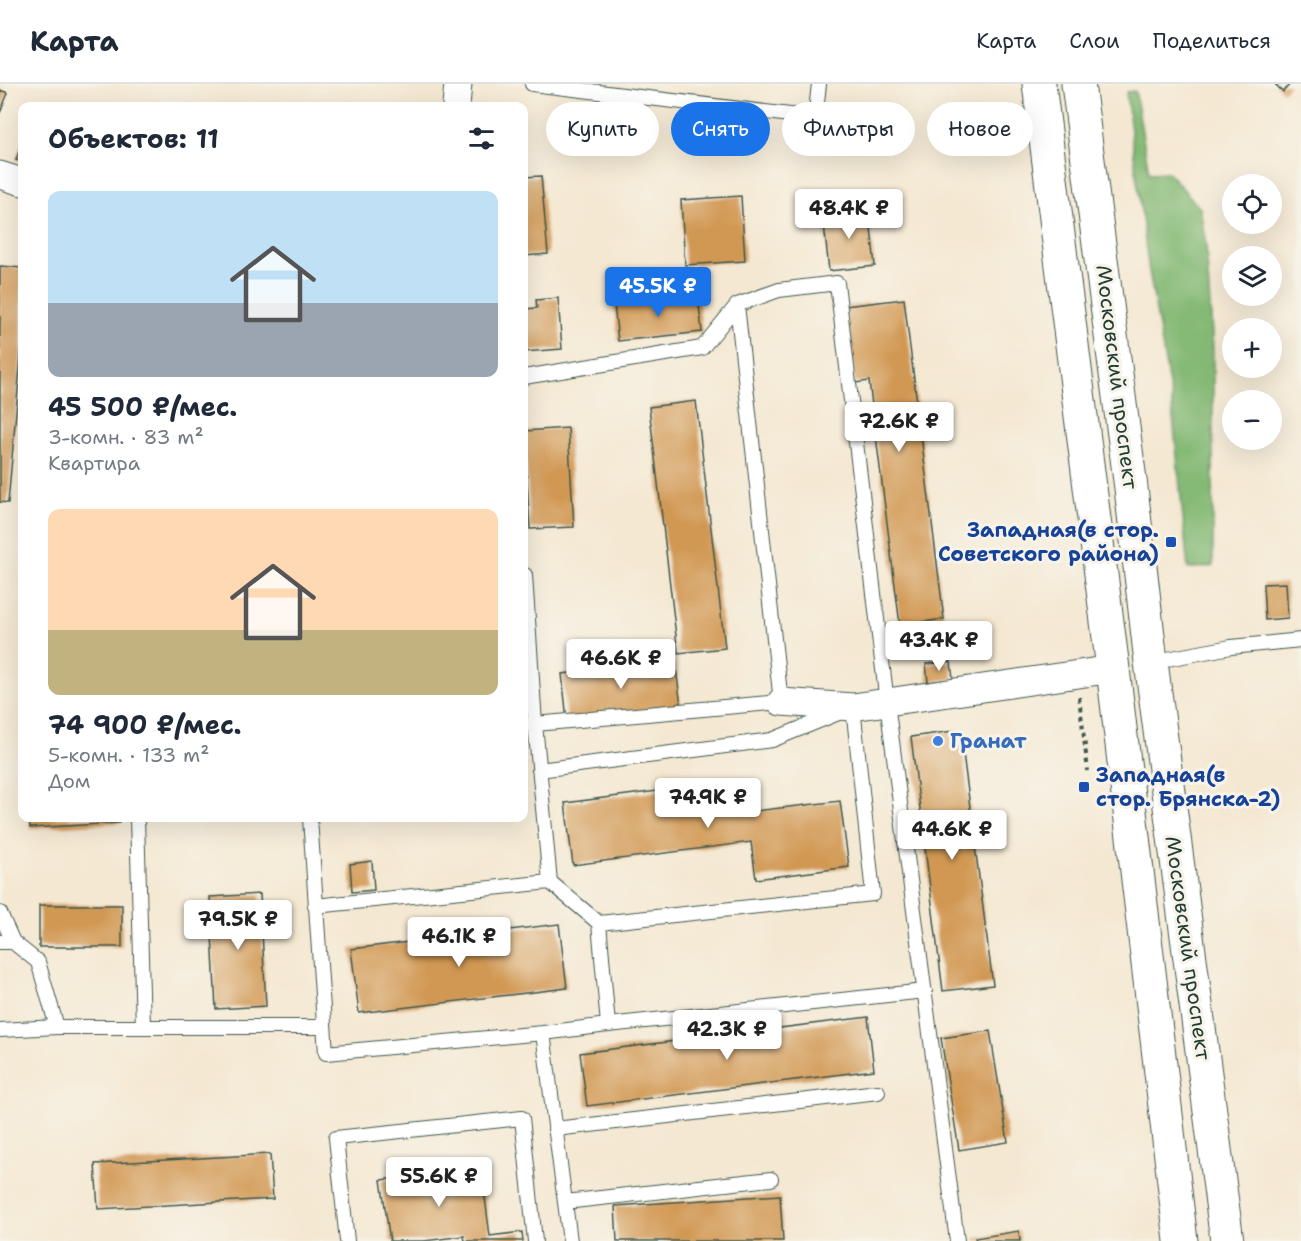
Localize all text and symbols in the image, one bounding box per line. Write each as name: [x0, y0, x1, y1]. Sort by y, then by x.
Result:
text: Карта: [30, 22, 119, 60]
text: Карта: [976, 27, 1036, 55]
text: Слои: [1069, 27, 1120, 55]
text: Поделиться: [1153, 27, 1271, 55]
chip: Купить: [546, 102, 659, 156]
chip: Снять: [671, 102, 770, 156]
chip: Фильтры: [782, 102, 915, 156]
chip: Новое: [927, 102, 1033, 156]
text: Объектов: 11: [48, 121, 219, 156]
icon: filters: [465, 122, 498, 155]
map controls: [1222, 174, 1282, 450]
button: locate: [1222, 174, 1282, 234]
pin: 48.4K ₽: [794, 189, 904, 240]
text: 48.4K ₽: [809, 195, 889, 221]
icon: home: [219, 230, 327, 338]
button: layers: [1222, 246, 1282, 306]
street label: Московский проспект: [1089, 263, 1145, 491]
pin: 45.5K ₽: [603, 267, 713, 318]
text: 45.5K ₽: [619, 273, 697, 299]
button: +: [1222, 318, 1282, 378]
text: 45 500 ₽/мес.: [48, 389, 237, 424]
button: −: [1222, 390, 1282, 450]
pin: 72.6K ₽: [844, 402, 954, 453]
text: 72.6K ₽: [859, 408, 939, 434]
text: 3-комн. · 83 m²: [48, 424, 204, 450]
text: Квартира: [48, 450, 140, 476]
place label: Западная(в стор. Советского района): [938, 516, 1159, 568]
marker: Западная(в стор. Советского района): [1164, 535, 1178, 549]
icon: home: [219, 548, 327, 656]
pin: 43.4K ₽: [884, 621, 994, 672]
text: 43.4K ₽: [899, 627, 979, 653]
pin: 46.6K ₽: [566, 639, 676, 690]
text: 46.6K ₽: [580, 645, 662, 671]
text: 74 900 ₽/мес.: [48, 707, 242, 742]
place label: Гранат: [950, 727, 1027, 755]
marker: Гранат: [931, 734, 945, 748]
text: 5-комн. · 133 m²: [48, 742, 210, 768]
place label: Западная(в стор. Брянска-2): [1096, 761, 1280, 813]
text: Дом: [48, 768, 90, 794]
pin: 74.9K ₽: [653, 778, 763, 829]
marker: Западная(в стор. Брянска-2): [1077, 780, 1091, 794]
text: 74.9K ₽: [669, 784, 747, 810]
pin: 44.6K ₽: [897, 810, 1007, 861]
text: 44.6K ₽: [912, 816, 992, 842]
street label: Московский проспект: [1158, 834, 1218, 1062]
pin: 79.5K ₽: [183, 900, 293, 951]
text: 79.5K ₽: [198, 906, 278, 932]
pin: 46.1K ₽: [404, 917, 514, 968]
text: 46.1K ₽: [422, 923, 496, 949]
pin: 42.3K ₽: [672, 1010, 782, 1061]
text: 42.3K ₽: [687, 1016, 767, 1042]
pin: 55.6K ₽: [384, 1157, 494, 1208]
text: 55.6K ₽: [400, 1163, 478, 1189]

